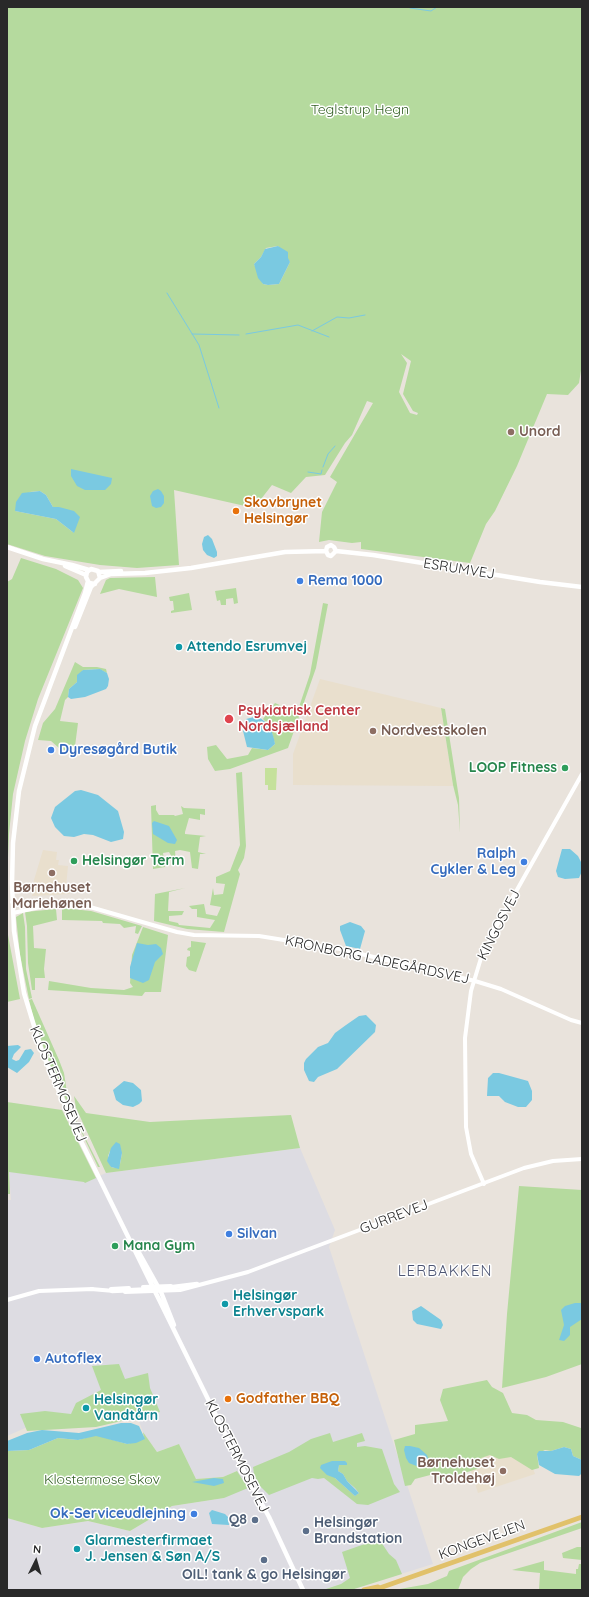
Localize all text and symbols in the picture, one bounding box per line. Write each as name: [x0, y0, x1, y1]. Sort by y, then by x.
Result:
park label: Teglstrup Hegn: [311, 102, 409, 118]
place label: Unord: [519, 424, 561, 440]
marker: Unord: [506, 427, 516, 437]
place label: Skovbrynet Helsingør: [244, 495, 322, 528]
marker: Skovbrynet Helsingør: [231, 506, 241, 516]
street label: ESRUMVEJ: [422, 555, 496, 583]
place label: Rema 1000: [308, 573, 383, 589]
marker: Rema 1000: [295, 576, 305, 586]
place label: Attendo Esrumvej: [187, 639, 307, 655]
marker: Attendo Esrumvej: [174, 642, 184, 652]
place label: Psykiatrisk Center Nordsjælland: [238, 703, 361, 736]
marker: Psykiatrisk Center Nordsjælland: [223, 713, 235, 725]
place label: Nordvestskolen: [381, 723, 487, 739]
marker: Nordvestskolen: [368, 726, 378, 736]
place label: Dyresøgård Butik: [59, 742, 177, 758]
marker: Dyresøgård Butik: [46, 745, 56, 755]
place label: LOOP Fitness: [469, 760, 557, 776]
marker: LOOP Fitness: [560, 763, 570, 773]
place label: Ralph Cykler & Leg: [430, 846, 516, 878]
place label: Helsingør Term: [82, 853, 184, 869]
marker: Helsingør Term: [69, 856, 79, 866]
marker: Ralph Cykler & Leg: [519, 857, 529, 867]
marker: Børnehuset Mariehønen: [47, 868, 57, 878]
place label: Børnehuset Mariehønen: [12, 880, 92, 912]
street label: KINGOSVEJ: [474, 887, 524, 963]
street label: KRONBORG LADEGÅRDSVEJ: [283, 932, 471, 988]
street label: KLOSTERMOSEVEJ: [26, 1023, 90, 1145]
street label: GURREVEJ: [358, 1196, 430, 1238]
place label: Silvan: [237, 1226, 277, 1242]
marker: Silvan: [224, 1229, 234, 1239]
place label: Mana Gym: [123, 1238, 195, 1254]
marker: Mana Gym: [110, 1241, 120, 1251]
district label: LERBAKKEN: [398, 1262, 492, 1280]
place label: Helsingør Erhvervspark: [233, 1288, 324, 1320]
marker: Helsingør Erhvervspark: [220, 1299, 230, 1309]
place label: Autoflex: [45, 1351, 101, 1367]
marker: Autoflex: [32, 1354, 42, 1364]
place label: Godfather BBQ: [236, 1391, 339, 1407]
place label: Helsingør Vandtårn: [94, 1392, 158, 1424]
marker: Godfather BBQ: [223, 1394, 233, 1404]
street label: KLOSTERMOSEVEJ: [201, 1397, 273, 1515]
marker: Helsingør Vandtårn: [81, 1403, 91, 1413]
place label: Børnehuset Troldehøj: [417, 1455, 495, 1488]
marker: Børnehuset Troldehøj: [498, 1466, 508, 1476]
park label: Klostermose Skov: [44, 1472, 160, 1488]
place label: Ok-Serviceudlejning: [50, 1506, 186, 1522]
marker: Ok-Serviceudlejning: [189, 1509, 199, 1519]
place label: Q8: [229, 1512, 247, 1528]
marker: Q8: [250, 1515, 260, 1525]
place label: Helsingør Brandstation: [314, 1515, 402, 1548]
street label: KONGEVEJEN: [436, 1517, 528, 1563]
marker: Helsingør Brandstation: [301, 1526, 311, 1536]
place label: Glarmesterfirmaet J. Jensen & Søn A/S: [85, 1533, 220, 1566]
north arrow: [16, 1541, 56, 1581]
text: N: [32, 1542, 42, 1556]
marker: Glarmesterfirmaet J. Jensen & Søn A/S: [72, 1544, 82, 1554]
marker: OIL! tank & go Helsingør: [259, 1555, 269, 1565]
place label: OIL! tank & go Helsingør: [182, 1567, 346, 1583]

